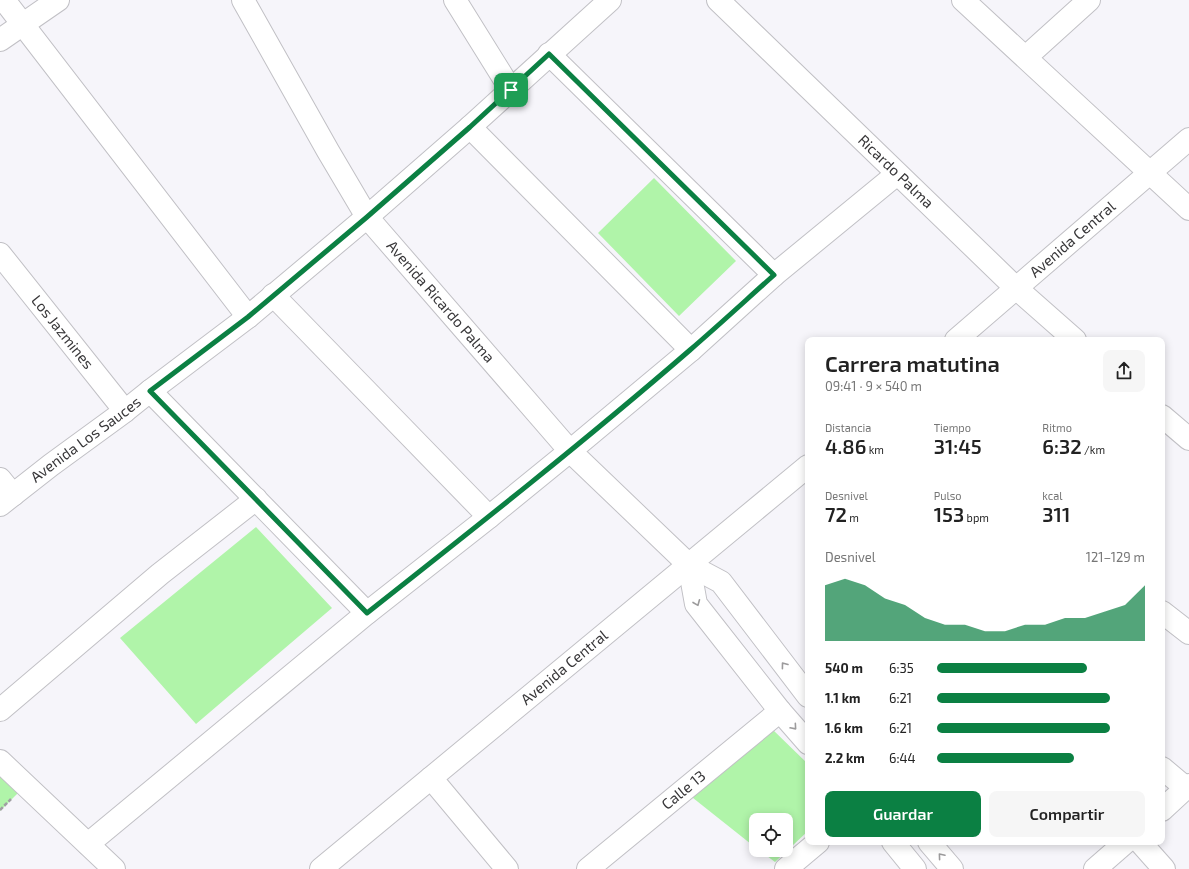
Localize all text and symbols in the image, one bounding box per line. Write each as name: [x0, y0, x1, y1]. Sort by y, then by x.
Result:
pin: [494, 73, 528, 107]
icon: arrive: [500, 79, 522, 101]
street label: Ricardo Palma: [855, 130, 938, 211]
street label: Avenida Central: [1025, 196, 1119, 281]
street label: Avenida Ricardo Palma: [383, 236, 499, 366]
street label: Los Jazmines: [28, 291, 98, 372]
text: Carrera matutina: [825, 350, 1000, 376]
button: share: [1103, 350, 1145, 392]
text: 09:41 · 9 × 540 m: [825, 378, 922, 394]
street label: Avenida Los Sauces: [26, 392, 144, 486]
text: Distancia: [825, 421, 871, 434]
text: Tiempo: [934, 421, 971, 434]
text: Ritmo: [1042, 421, 1072, 434]
text: 4.86: [825, 434, 866, 458]
text: 31:45: [934, 434, 982, 458]
text: 6:32: [1042, 434, 1082, 458]
text: km: [866, 443, 884, 456]
text: /km: [1082, 443, 1105, 456]
text: Desnivel: [825, 489, 868, 502]
text: Pulso: [934, 489, 962, 502]
text: kcal: [1042, 489, 1062, 502]
text: 72: [825, 502, 847, 526]
text: 153: [934, 502, 964, 526]
text: 311: [1042, 502, 1070, 526]
text: m: [847, 511, 859, 524]
text: bpm: [964, 511, 989, 524]
text: Desnivel: [825, 549, 876, 565]
text: 121–129 m: [1086, 549, 1145, 565]
one-way arrow: [692, 599, 700, 606]
street label: Avenida Central: [517, 625, 611, 708]
text: 540 m: [825, 660, 863, 676]
text: 6:35: [889, 660, 914, 676]
one-way arrow: [782, 662, 789, 669]
text: 1.1 km: [825, 690, 860, 706]
text: 6:21: [889, 690, 912, 706]
text: 1.6 km: [825, 720, 863, 736]
text: 6:21: [889, 720, 912, 736]
one-way arrow: [789, 722, 797, 730]
text: 2.2 km: [825, 750, 865, 766]
text: 6:44: [889, 750, 916, 766]
street label: Calle 13: [658, 766, 709, 813]
button: Guardar: [825, 791, 981, 837]
button: Compartir: [989, 791, 1145, 837]
map controls: [749, 813, 793, 857]
button: locate: [749, 813, 793, 857]
one-way arrow: [938, 853, 945, 860]

